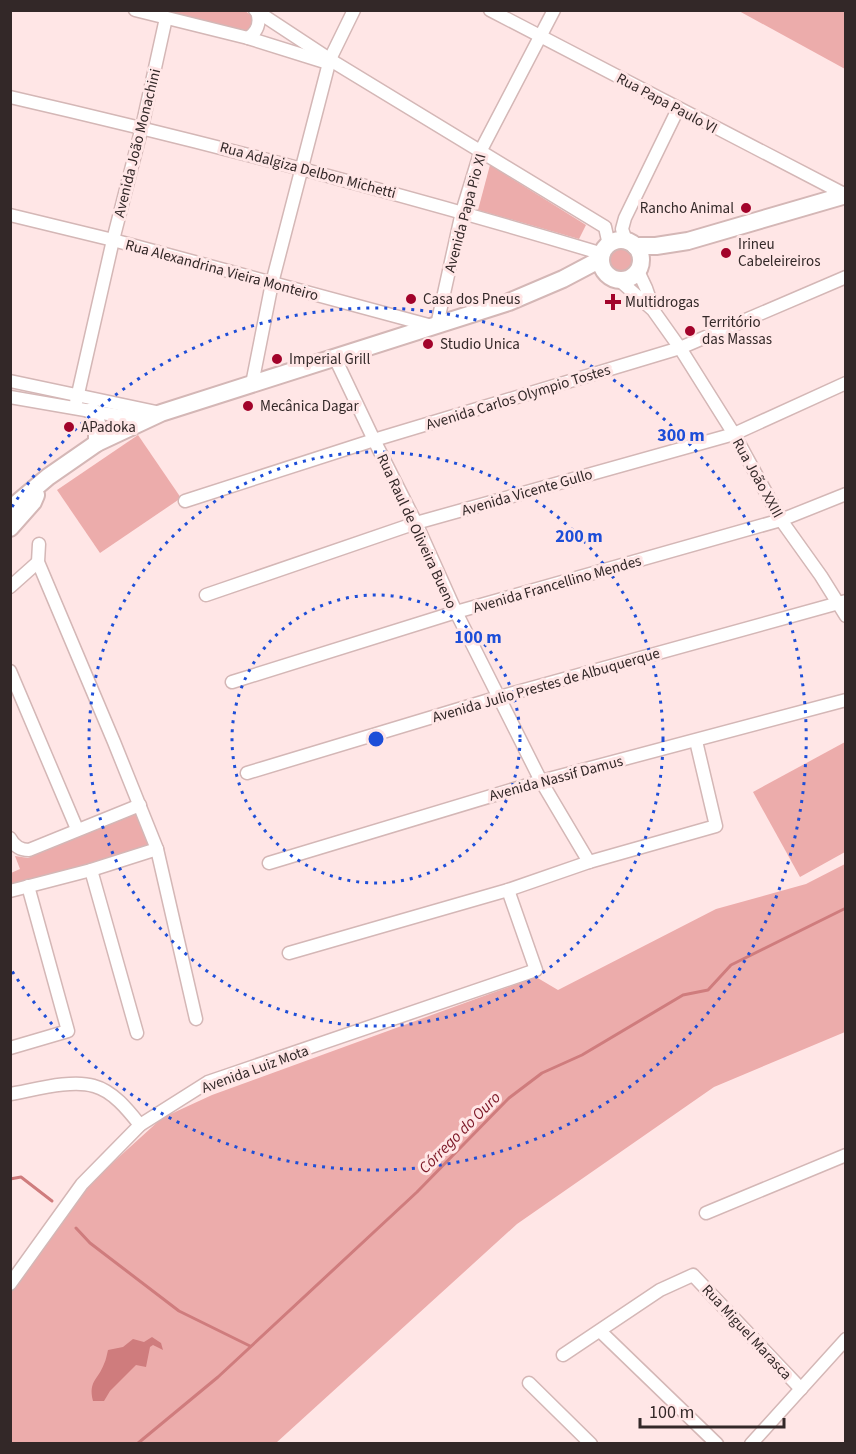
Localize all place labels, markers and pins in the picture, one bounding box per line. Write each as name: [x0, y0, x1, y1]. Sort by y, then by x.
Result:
place label: Rancho Animal: [640, 198, 734, 219]
marker: Rancho Animal: [739, 201, 753, 215]
place label: Irineu Cabeleireiros: [738, 234, 820, 272]
marker: Irineu Cabeleireiros: [719, 246, 733, 260]
place label: Casa dos Pneus: [423, 289, 520, 310]
marker: Casa dos Pneus: [404, 292, 418, 306]
place label: Multidrogas: [625, 292, 699, 313]
marker: Multidrogas: [606, 295, 620, 309]
place label: Território das Massas: [702, 312, 772, 350]
marker: Território das Massas: [683, 324, 697, 338]
place label: Studio Unica: [440, 334, 520, 355]
marker: Studio Unica: [421, 337, 435, 351]
place label: Imperial Grill: [289, 349, 370, 370]
marker: Imperial Grill: [270, 352, 284, 366]
place label: Mecânica Dagar: [260, 396, 359, 417]
marker: Mecânica Dagar: [241, 399, 255, 413]
place label: APadoka: [81, 417, 136, 438]
marker: APadoka: [62, 420, 76, 434]
centre of rings: [366, 729, 386, 749]

